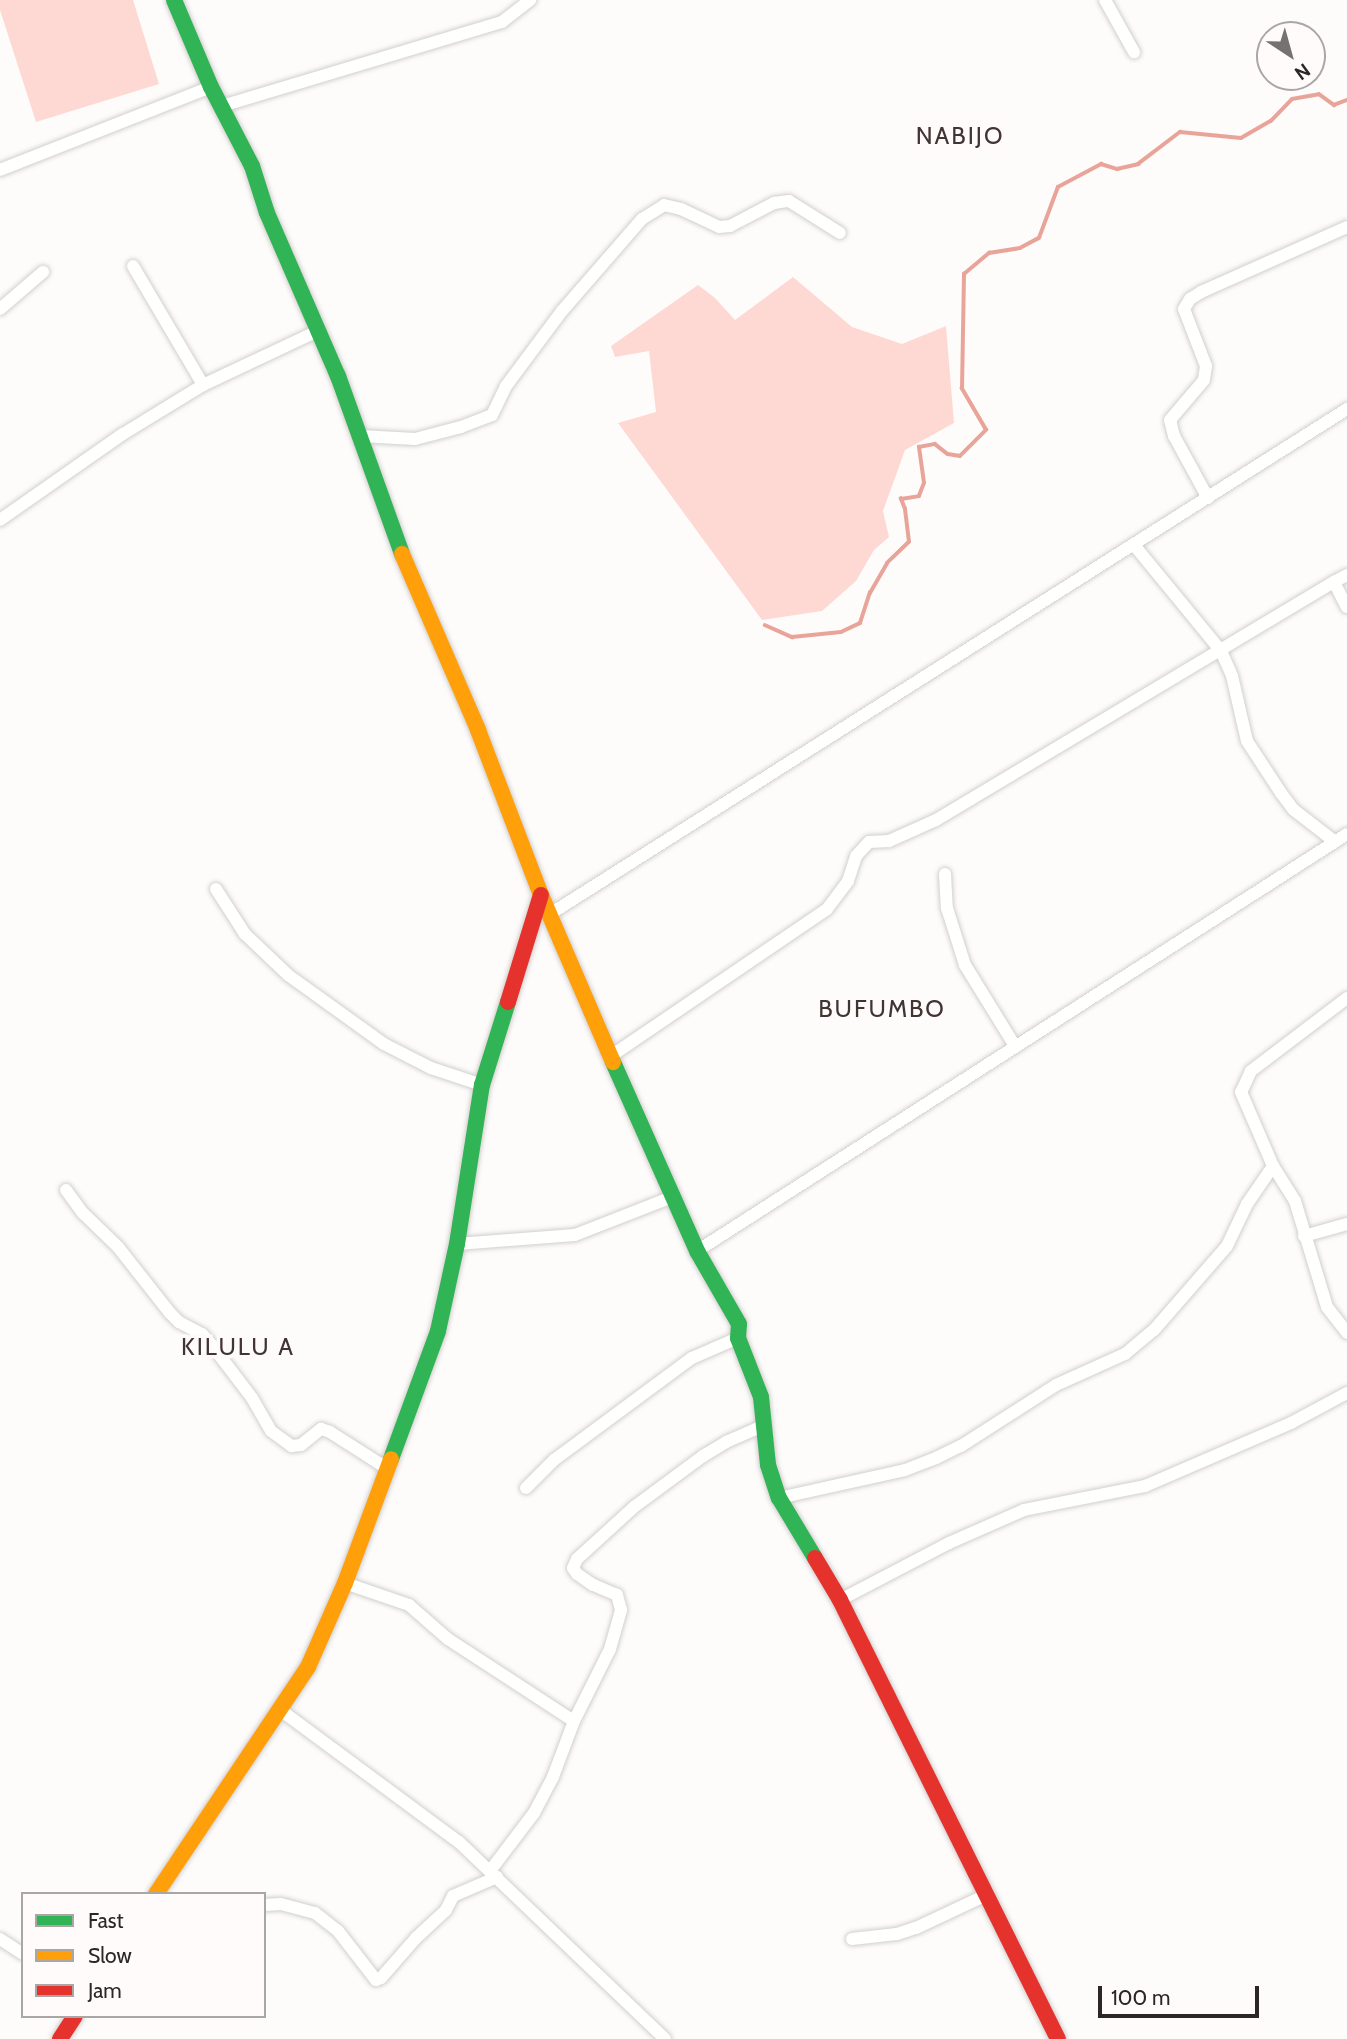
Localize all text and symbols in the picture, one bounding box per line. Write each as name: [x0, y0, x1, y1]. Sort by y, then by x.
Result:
north arrow: [1256, 21, 1326, 91]
text: N: [1290, 59, 1315, 85]
district label: NABIJO: [916, 122, 1004, 150]
district label: BUFUMBO: [819, 995, 945, 1023]
district label: KILULU A: [182, 1333, 294, 1361]
legend: [21, 1892, 266, 2018]
text: Fast: [88, 1908, 124, 1933]
text: Slow: [88, 1943, 132, 1968]
scale bar: [1102, 1972, 1263, 2016]
text: Jam: [88, 1978, 122, 2003]
text: 100 m: [1111, 1985, 1170, 2010]

